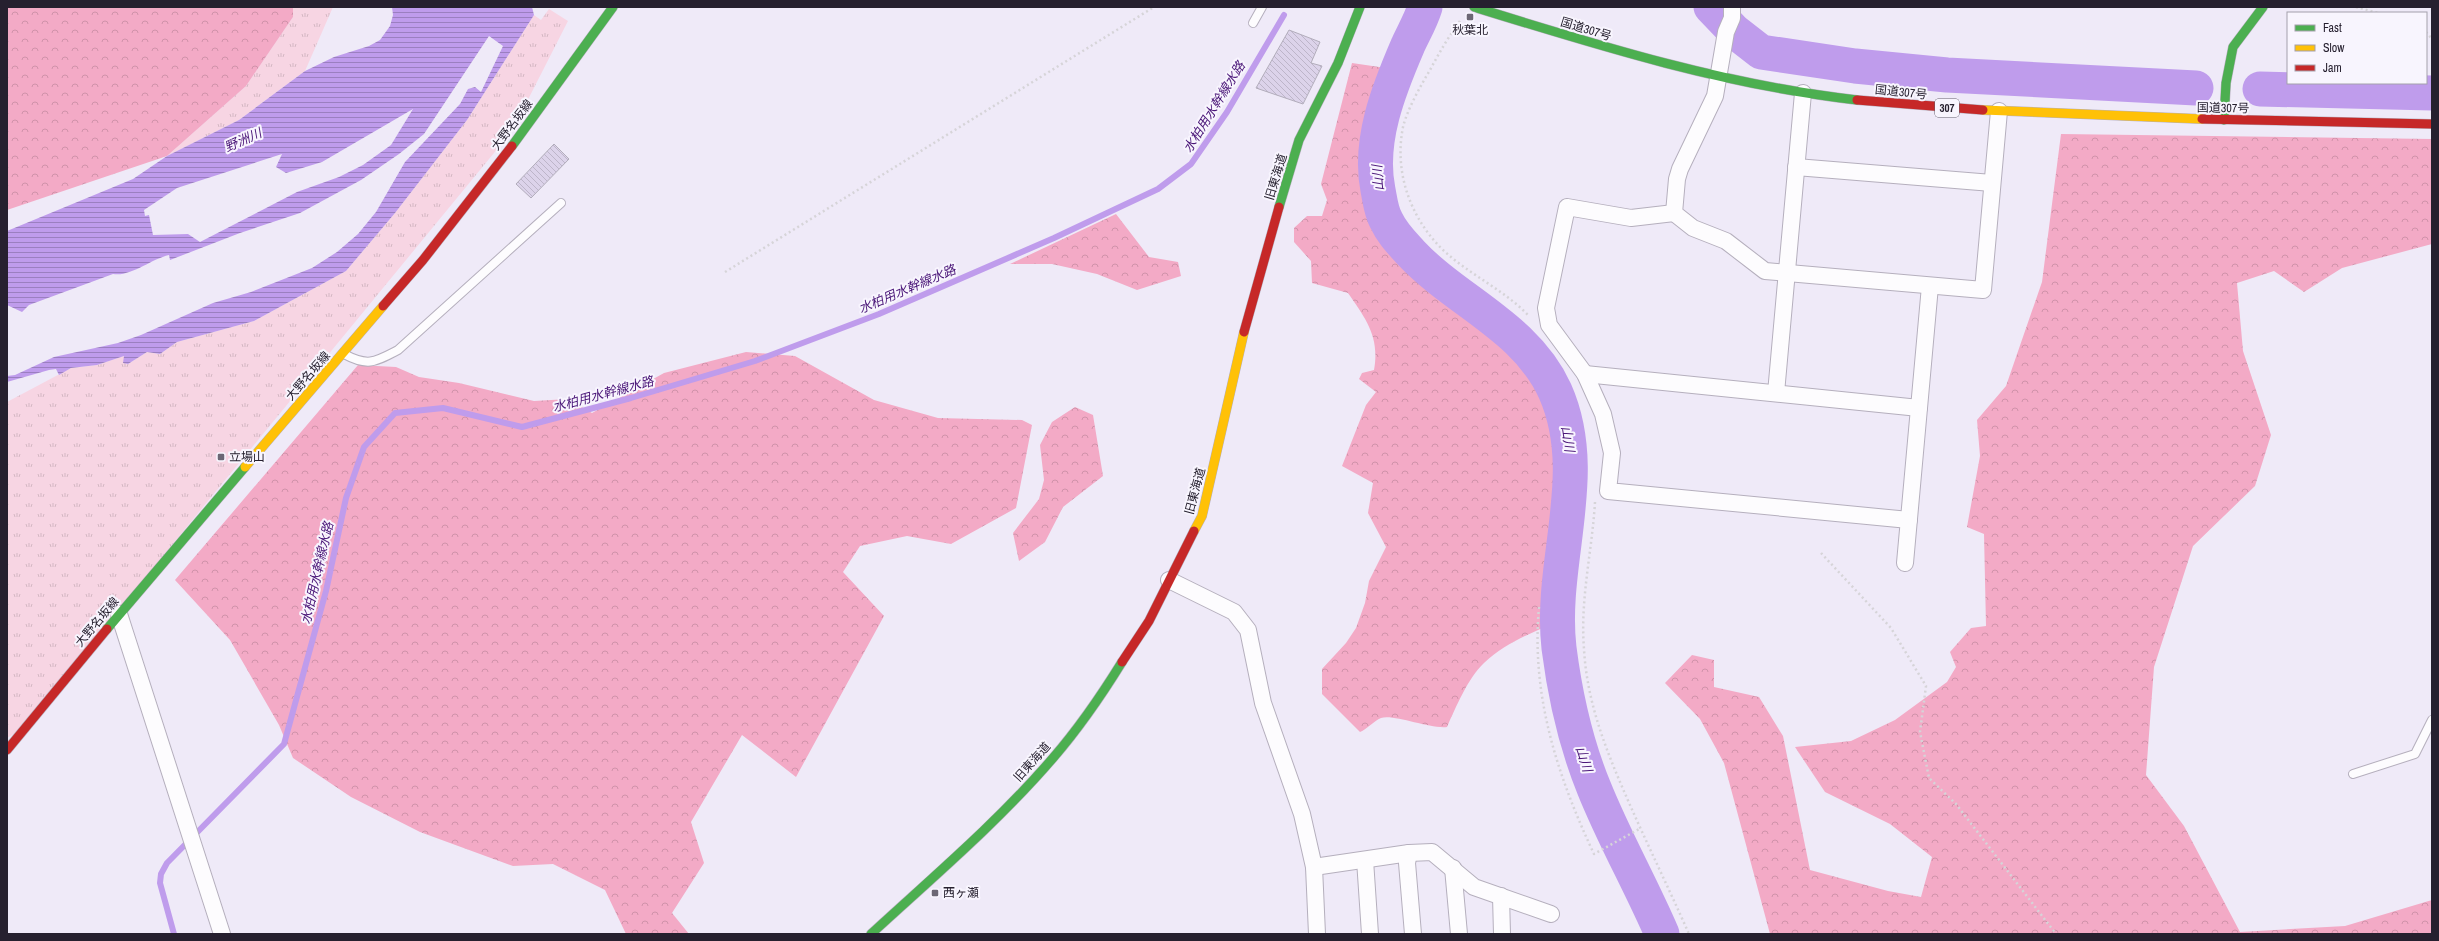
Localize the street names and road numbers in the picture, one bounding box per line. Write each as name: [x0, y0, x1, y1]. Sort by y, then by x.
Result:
street label: 国道307号: [1559, 14, 1613, 44]
street label: 国道307号: [1874, 81, 1928, 103]
street label: 大野名坂線: [488, 96, 536, 154]
road number: 307: [1935, 99, 1959, 117]
street label: 国道307号: [2197, 100, 2249, 116]
street label: 旧東海道: [1261, 152, 1291, 202]
street label: 大野名坂線: [282, 348, 334, 404]
street label: 旧東海道: [1181, 466, 1209, 516]
street label: 大野名坂線: [72, 594, 122, 650]
street label: 旧東海道: [1010, 739, 1054, 785]

